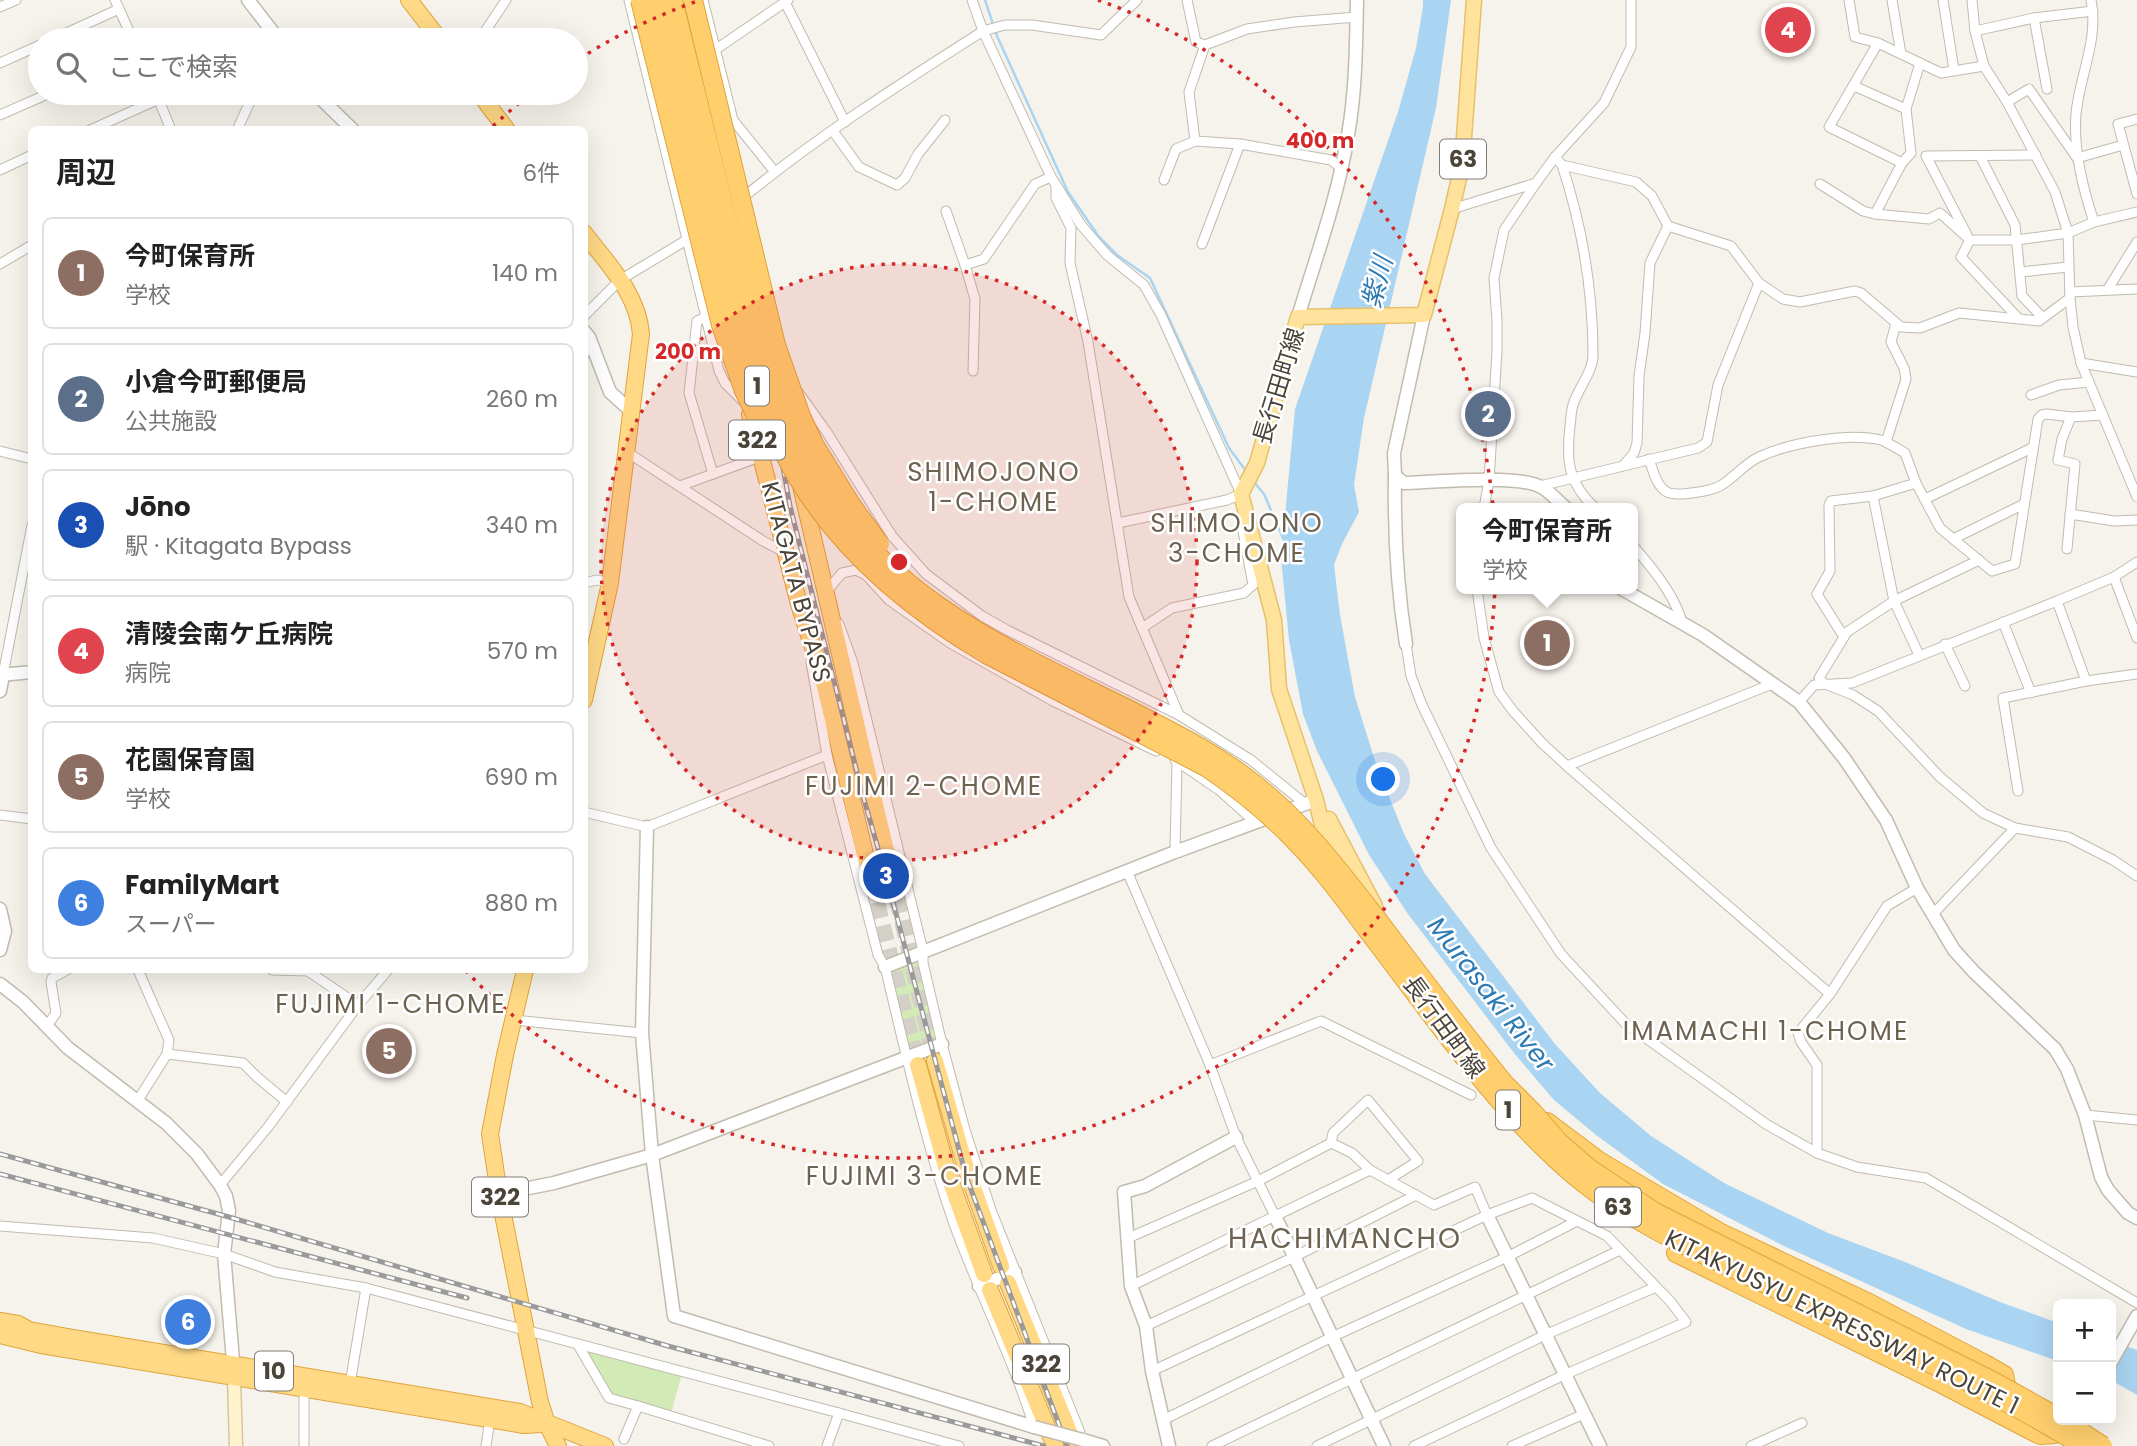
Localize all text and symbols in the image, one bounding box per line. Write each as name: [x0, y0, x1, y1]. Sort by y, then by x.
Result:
pin: 4: [1765, 4, 1811, 56]
search box: [28, 28, 588, 105]
icon: search: [52, 48, 90, 86]
text: ここで検索: [108, 49, 238, 85]
text: 400 m: [1286, 126, 1354, 155]
road number: 63: [1440, 140, 1486, 178]
text: 周辺: [56, 151, 116, 194]
text: 6件: [522, 157, 560, 189]
text: 今町保育所: [125, 238, 255, 274]
water label: 紫川: [1353, 249, 1402, 312]
text: 1: [77, 257, 85, 289]
text: 140 m: [492, 257, 558, 289]
text: 学校: [125, 279, 171, 311]
street label: 長行田町線: [1245, 324, 1312, 448]
text: 200 m: [655, 337, 721, 366]
text: 小倉今町郵便局: [125, 364, 307, 400]
road number: 1: [745, 366, 769, 406]
text: 2: [74, 383, 88, 415]
text: 260 m: [486, 383, 558, 415]
pin: 2: [1465, 388, 1511, 440]
text: 公共施設: [125, 405, 217, 437]
road number: 322: [729, 420, 785, 460]
district label: SHIMOJONO 1-CHOME: [907, 454, 1081, 520]
street label: KITAGATA BYPASS: [754, 478, 839, 686]
text: Jōno: [125, 489, 191, 525]
popup: [1456, 503, 1638, 594]
district label: SHIMOJONO 3-CHOME: [1150, 505, 1324, 571]
text: 3: [74, 509, 88, 541]
text: 340 m: [486, 509, 558, 541]
text: 今町保育所: [1482, 513, 1612, 549]
text: 駅 · Kitagata Bypass: [125, 530, 352, 562]
centre of rings: [887, 550, 911, 574]
text: 学校: [1482, 554, 1528, 586]
text: 清陵会南ケ丘病院: [125, 616, 333, 652]
pin: 1: [1524, 617, 1570, 669]
text: 4: [73, 635, 89, 667]
text: 570 m: [487, 635, 558, 667]
text: 病院: [125, 657, 171, 689]
text: 花園保育園: [125, 742, 255, 778]
text: 5: [74, 761, 88, 793]
text: 690 m: [485, 761, 558, 793]
your location: [1366, 762, 1400, 796]
district label: FUJIMI 2-CHOME: [805, 768, 1043, 804]
text: 学校: [125, 783, 171, 815]
pin: 3: [863, 850, 909, 902]
text: FamilyMart: [125, 867, 279, 903]
text: 6: [74, 887, 88, 919]
text: 880 m: [485, 887, 558, 919]
text: スーパー: [125, 908, 217, 940]
water label: Murasaki River: [1419, 909, 1564, 1080]
street label: 長行田町線: [1396, 968, 1493, 1085]
district label: FUJIMI 1-CHOME: [275, 986, 507, 1022]
district label: IMAMACHI 1-CHOME: [1623, 1013, 1909, 1049]
pin: 5: [366, 1025, 412, 1077]
road number: 1: [1496, 1091, 1520, 1130]
district label: FUJIMI 3-CHOME: [806, 1158, 1044, 1194]
road number: 322: [472, 1178, 528, 1216]
road number: 63: [1595, 1188, 1641, 1226]
district label: HACHIMANCHO: [1228, 1219, 1462, 1258]
street label: KITAKYUSYU EXPRESSWAY ROUTE 1: [1660, 1221, 2025, 1422]
pin: 6: [165, 1296, 211, 1348]
map controls: [2053, 1299, 2116, 1425]
button: +: [2053, 1299, 2116, 1362]
road number: 322: [1013, 1344, 1069, 1384]
road number: 10: [255, 1352, 293, 1390]
button: −: [2053, 1362, 2116, 1425]

